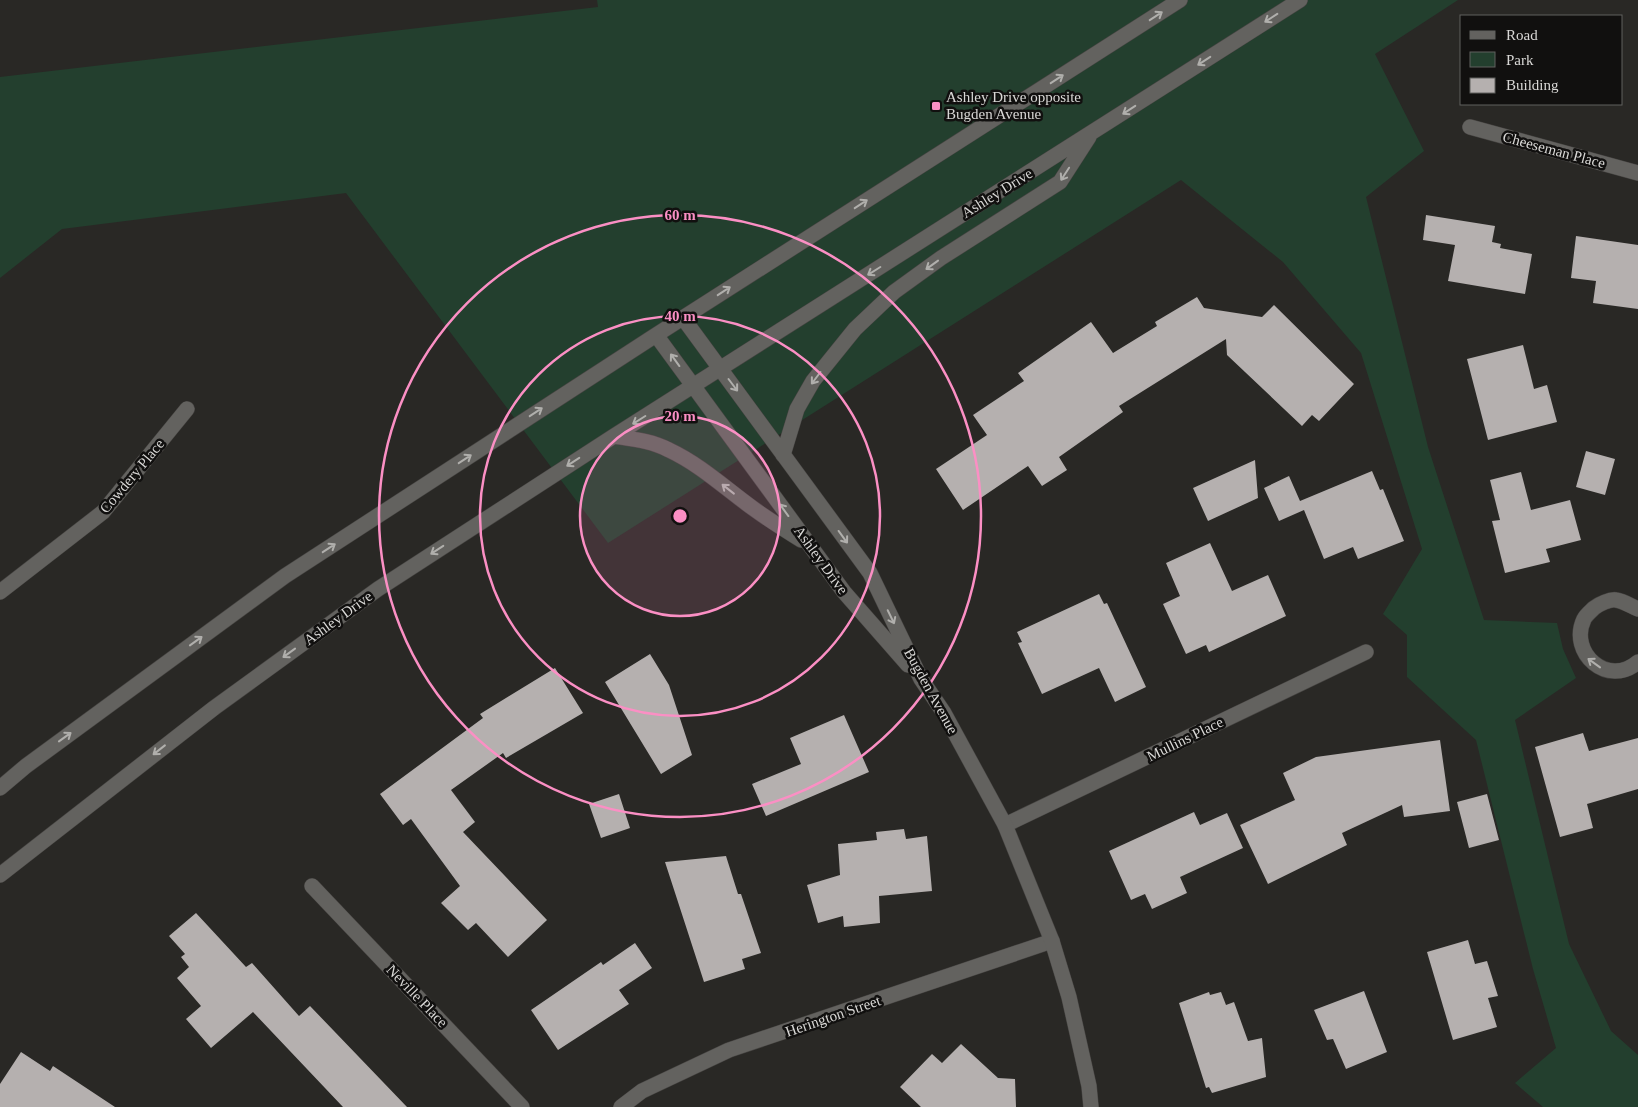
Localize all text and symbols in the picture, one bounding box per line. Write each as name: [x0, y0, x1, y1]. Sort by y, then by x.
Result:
one-way arrow: [1149, 10, 1163, 21]
one-way arrow: [1264, 13, 1278, 24]
legend: [1460, 15, 1623, 105]
text: Road: [1506, 27, 1538, 43]
text: Park: [1506, 52, 1534, 68]
one-way arrow: [1197, 57, 1211, 67]
one-way arrow: [1050, 73, 1064, 83]
text: Building: [1506, 77, 1559, 93]
place label: Ashley Drive opposite Bugden Avenue: [946, 89, 1081, 122]
marker: Ashley Drive opposite Bugden Avenue: [930, 100, 942, 112]
one-way arrow: [1122, 105, 1136, 115]
street label: Cheeseman Place: [1501, 129, 1607, 171]
street label: Ashley Drive: [959, 165, 1036, 221]
one-way arrow: [1060, 166, 1070, 180]
one-way arrow: [854, 199, 868, 209]
text: 60 m: [664, 207, 696, 223]
one-way arrow: [925, 260, 939, 270]
one-way arrow: [867, 267, 881, 277]
one-way arrow: [717, 286, 731, 296]
text: 40 m: [664, 308, 696, 324]
one-way arrow: [670, 353, 680, 367]
one-way arrow: [811, 371, 821, 385]
one-way arrow: [727, 378, 738, 391]
one-way arrow: [529, 407, 543, 417]
text: 20 m: [664, 408, 696, 424]
one-way arrow: [632, 415, 646, 425]
street label: Cowdery Place: [97, 436, 168, 516]
one-way arrow: [457, 453, 471, 463]
one-way arrow: [566, 457, 580, 467]
one-way arrow: [721, 484, 735, 494]
one-way arrow: [779, 504, 790, 517]
centre of rings: [671, 507, 689, 525]
street label: Ashley Drive: [791, 523, 851, 597]
one-way arrow: [838, 530, 848, 544]
one-way arrow: [321, 542, 335, 552]
one-way arrow: [430, 545, 444, 555]
street label: Ashley Drive: [301, 588, 375, 648]
one-way arrow: [887, 609, 896, 624]
one-way arrow: [189, 636, 203, 646]
street label: Bugden Avenue: [901, 646, 961, 737]
one-way arrow: [282, 648, 296, 658]
one-way arrow: [1587, 658, 1601, 668]
street label: Mullins Place: [1144, 713, 1226, 764]
one-way arrow: [58, 732, 72, 742]
one-way arrow: [153, 745, 166, 756]
street label: Neville Place: [383, 962, 451, 1031]
street label: Herington Street: [783, 992, 883, 1040]

